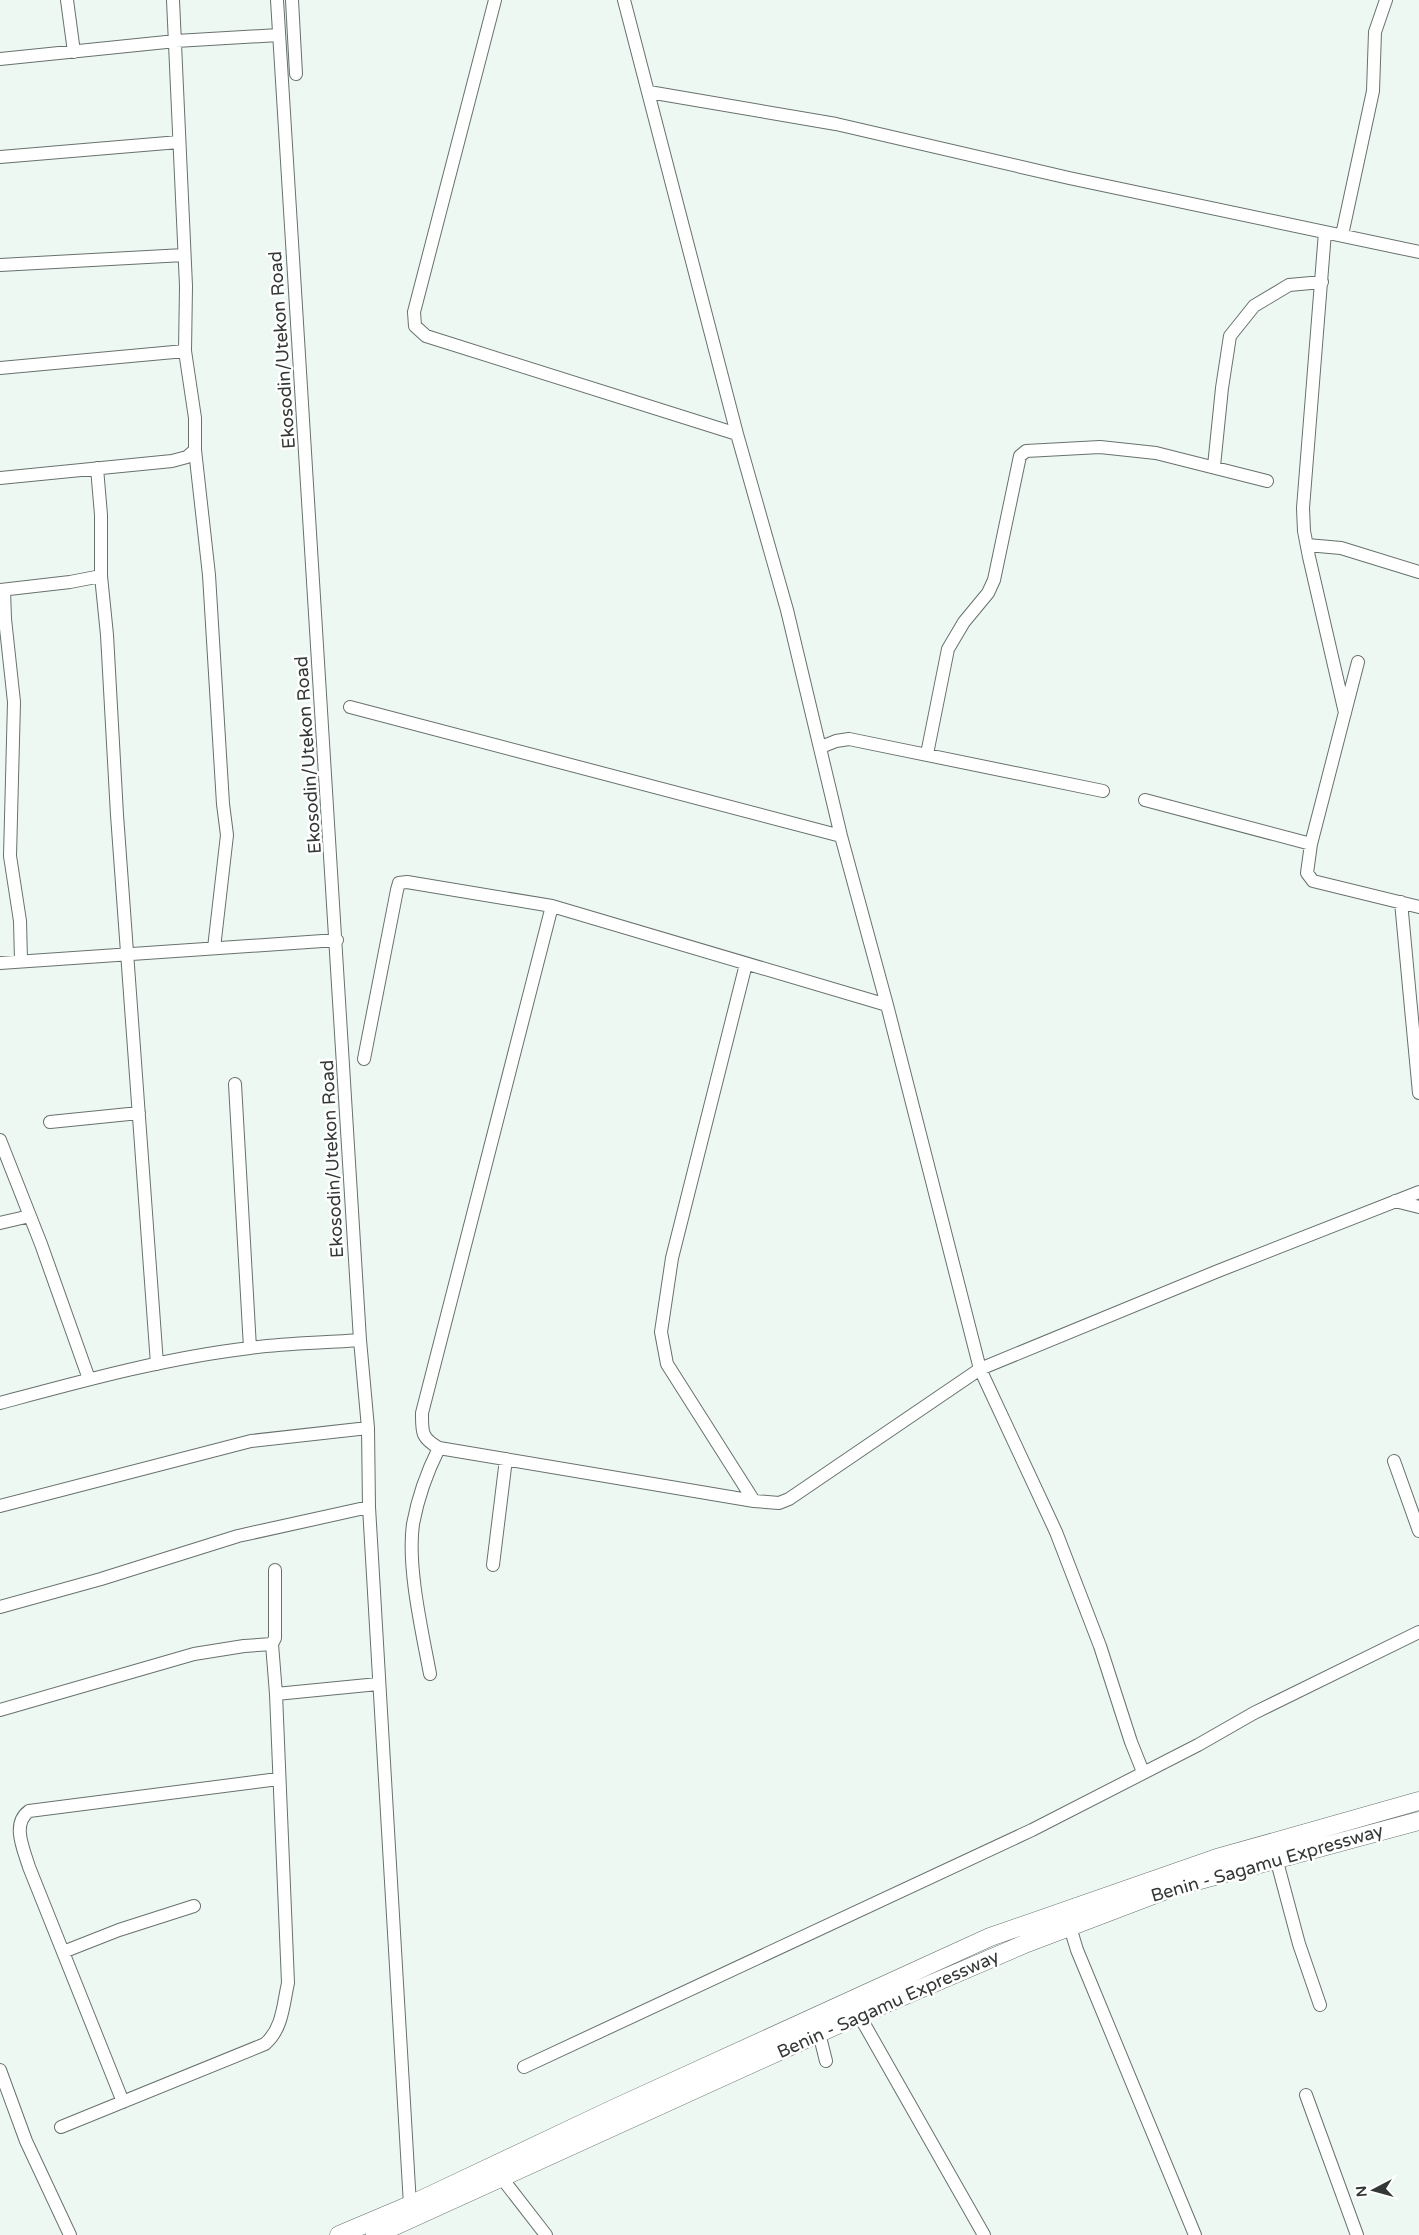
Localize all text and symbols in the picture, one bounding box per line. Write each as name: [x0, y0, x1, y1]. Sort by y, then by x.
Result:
street label: Ekosodin/Utekon Road: [264, 250, 300, 450]
street label: Ekosodin/Utekon Road: [290, 655, 326, 855]
street label: Ekosodin/Utekon Road: [316, 1059, 348, 1259]
street label: Benin - Sagamu Expressway: [1148, 1819, 1386, 1907]
street label: Benin - Sagamu Expressway: [774, 1945, 1003, 2063]
north arrow: [1349, 2165, 1399, 2215]
text: N: [1353, 2185, 1371, 2198]

